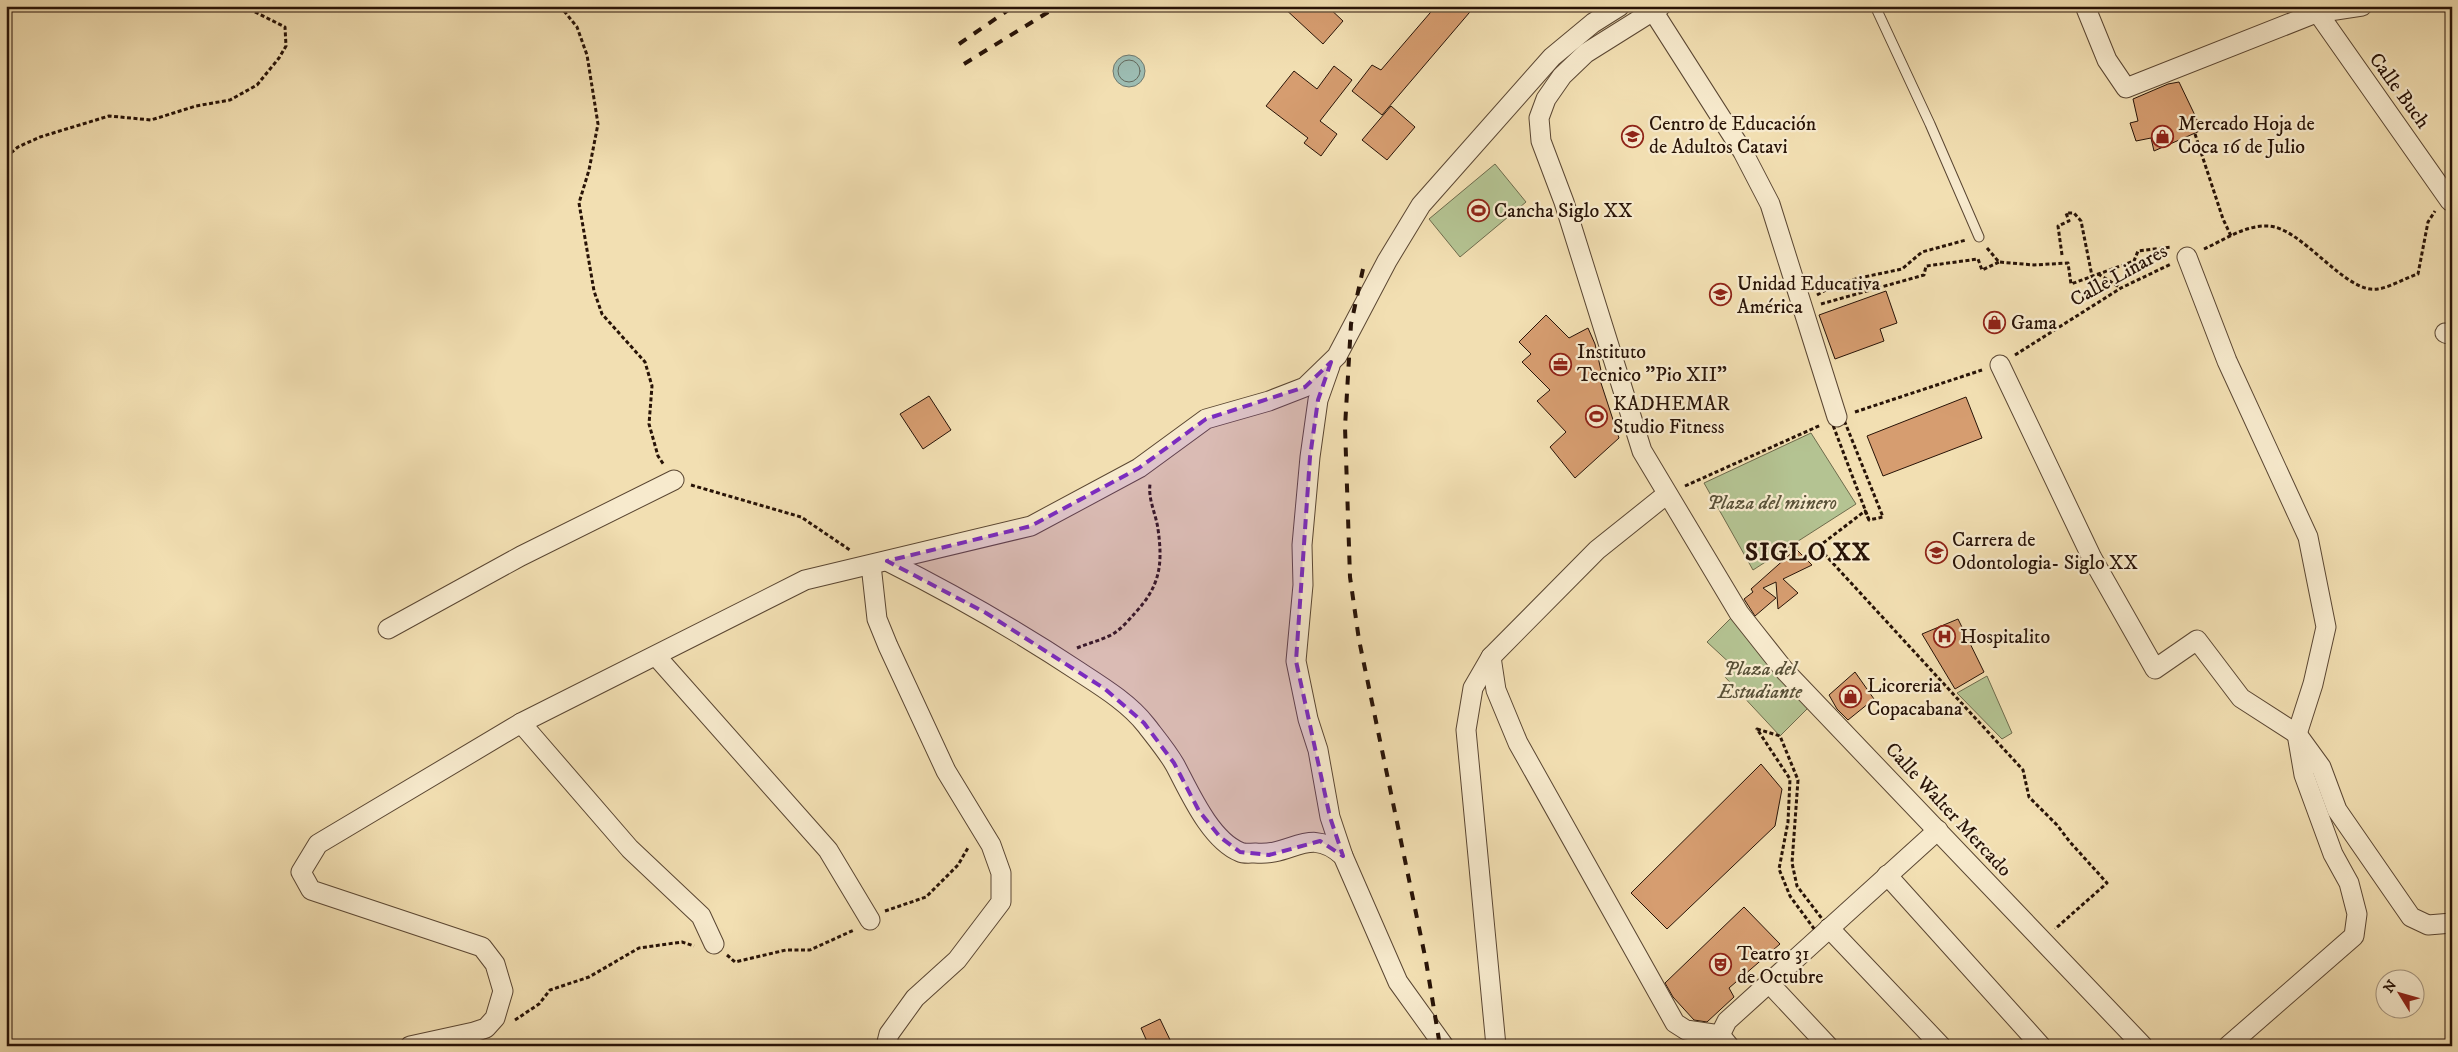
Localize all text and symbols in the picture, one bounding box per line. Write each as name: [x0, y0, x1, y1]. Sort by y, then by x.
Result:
street label: Calle Buch: [2363, 48, 2435, 134]
place label: Centro de Educación de Adultos Catavi: [1649, 112, 1817, 160]
place label: Mercado Hoja de Coca 16 de Julio: [2178, 112, 2315, 160]
school or university icon: Centro de Educación de Adultos Catavi: [1621, 124, 1645, 148]
shop icon: Mercado Hoja de Coca 16 de Julio: [2150, 124, 2174, 148]
sports icon: Cancha Siglo XX: [1466, 199, 1490, 223]
place label: Cancha Siglo XX: [1494, 199, 1633, 224]
street label: Calle Linares: [2066, 239, 2172, 313]
place label: Unidad Educativa América: [1737, 272, 1881, 320]
school or university icon: Unidad Educativa América: [1709, 283, 1733, 307]
shop icon: Gama: [1983, 311, 2007, 335]
place label: Gama: [2011, 311, 2058, 336]
place label: Instituto Tecnico "Pio XII": [1577, 340, 1727, 388]
office icon: Instituto Tecnico "Pio XII": [1549, 352, 1573, 376]
place label: KADHEMAR Studio Fitness: [1613, 392, 1730, 440]
sports icon: KADHEMAR Studio Fitness: [1585, 404, 1609, 428]
park label: Plaza del minero: [1707, 491, 1837, 516]
place label: Carrera de Odontologia- Siglo XX: [1952, 528, 2139, 576]
district label: SIGLO XX: [1745, 537, 1871, 568]
school or university icon: Carrera de Odontologia- Siglo XX: [1924, 540, 1948, 564]
hospital icon: Hospitalito: [1932, 625, 1956, 649]
place label: Hospitalito: [1960, 625, 2050, 650]
park label: Plaza del Estudiante: [1717, 657, 1803, 705]
place label: Licoreria Copacabana: [1867, 674, 1963, 722]
shop icon: Licoreria Copacabana: [1839, 685, 1863, 709]
street label: Calle Walter Mercado: [1879, 738, 2017, 882]
place label: Teatro 31 de Octubre: [1737, 942, 1823, 990]
theatre icon: Teatro 31 de Octubre: [1709, 953, 1733, 977]
north arrow: [2376, 970, 2426, 1020]
text: N: [2380, 976, 2401, 997]

